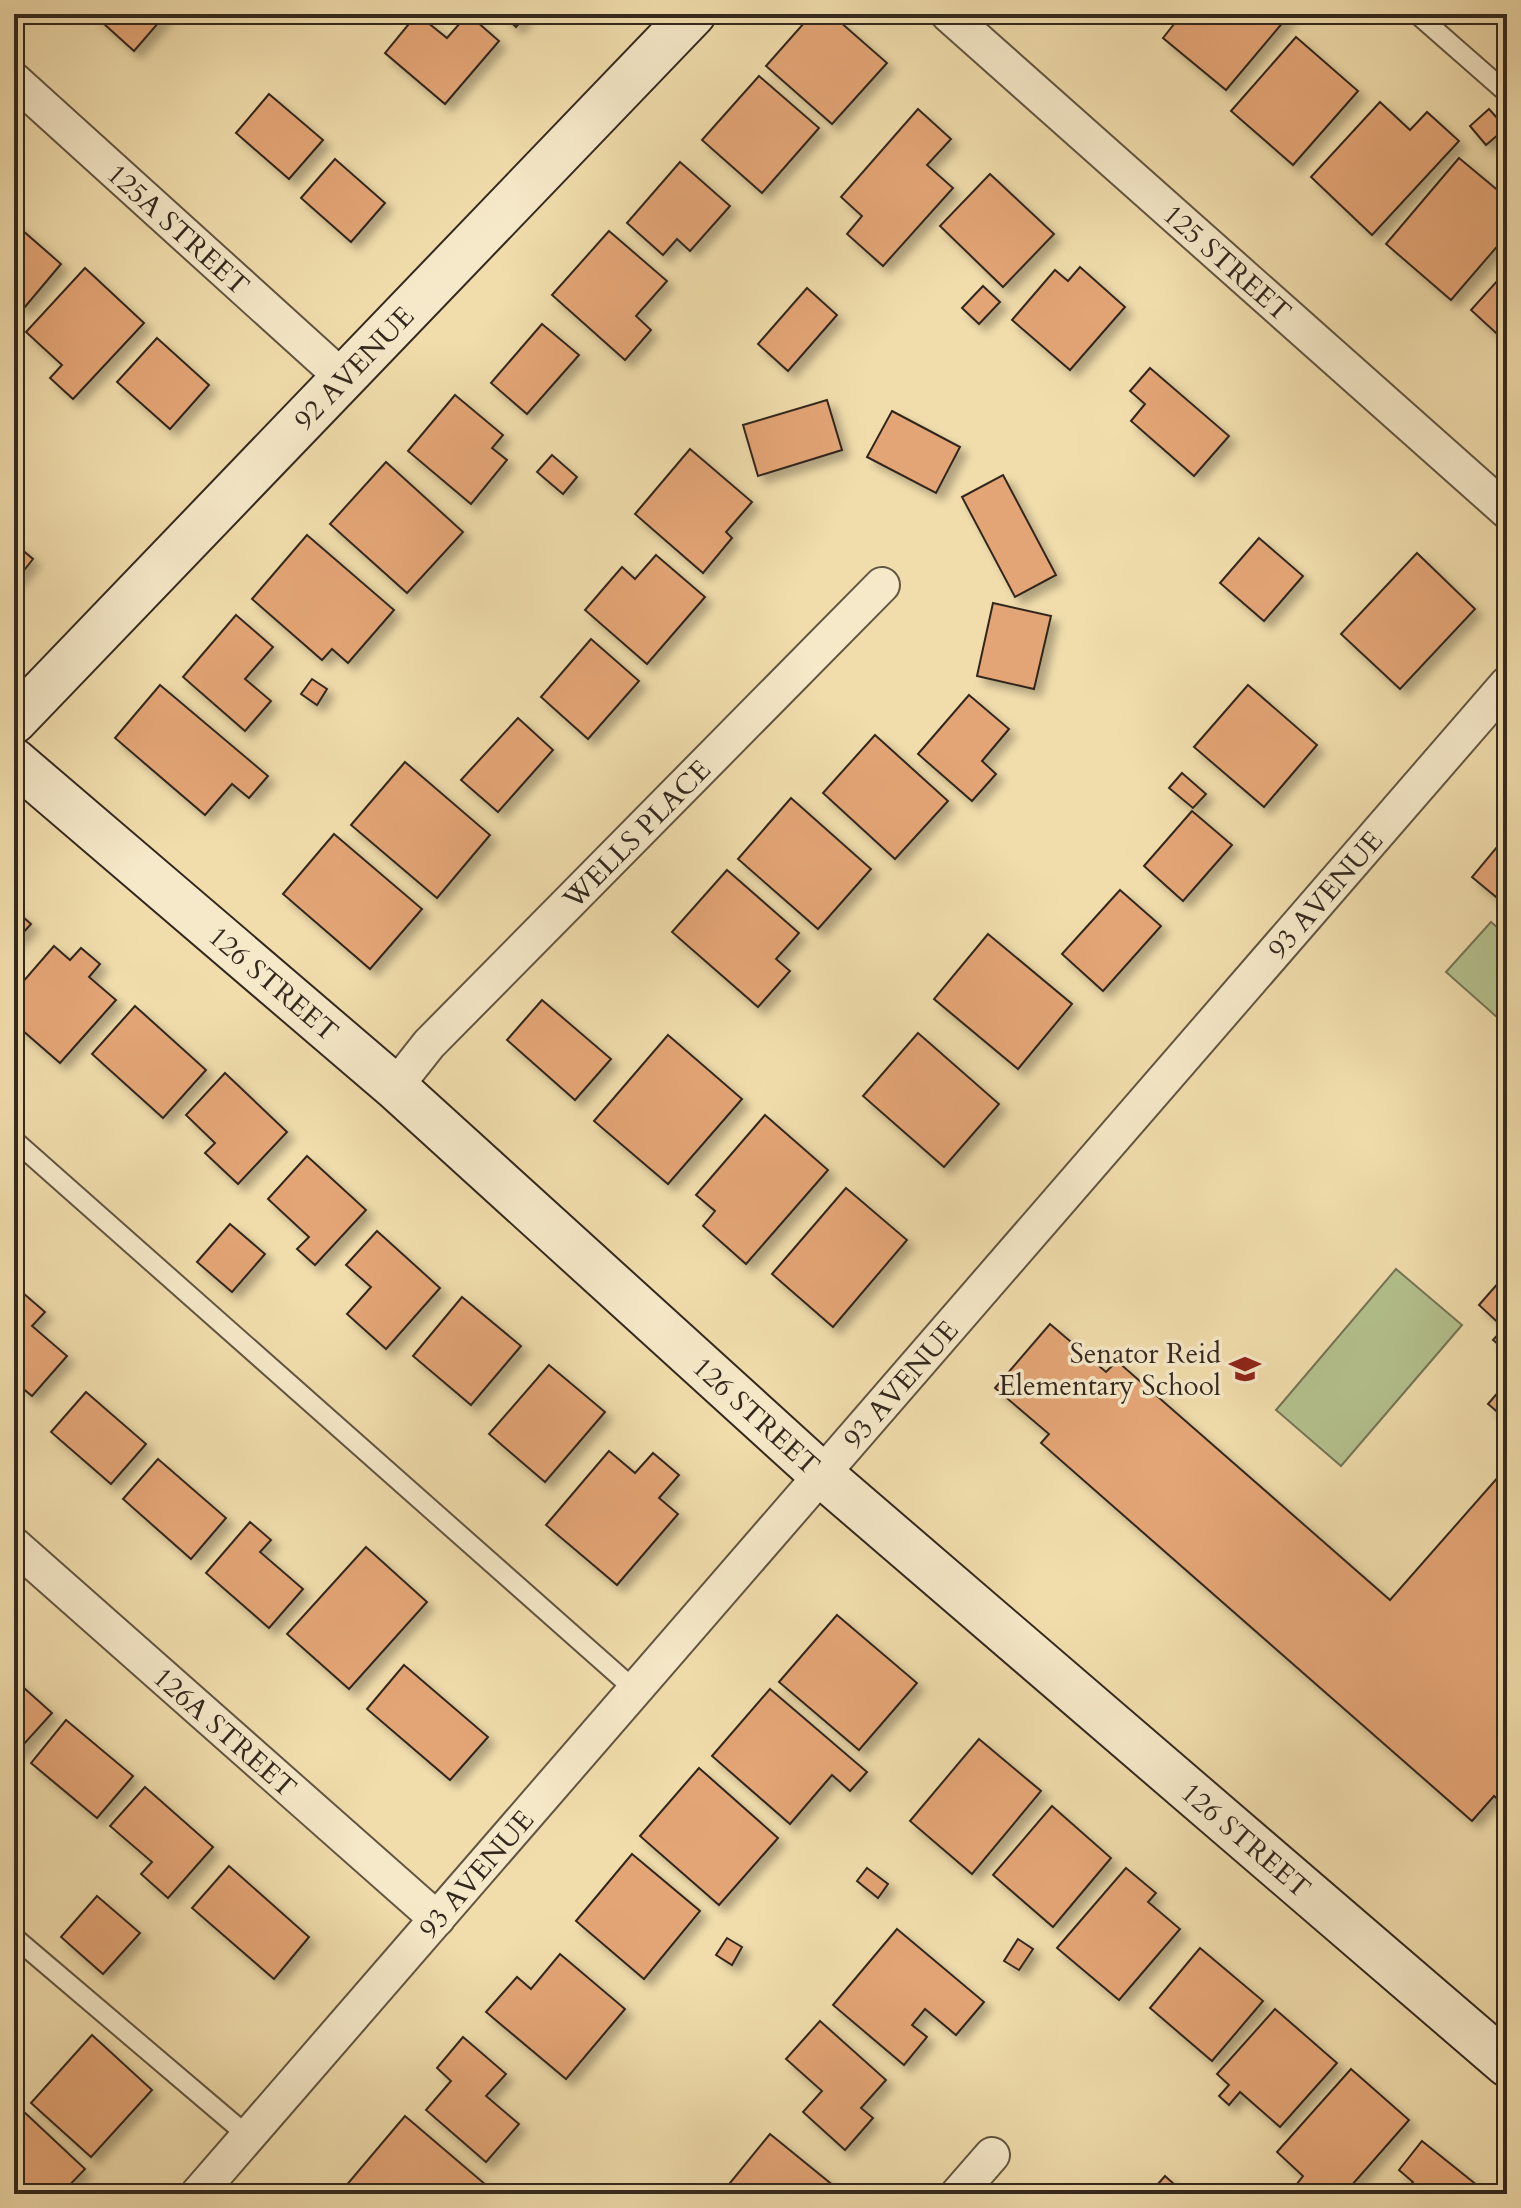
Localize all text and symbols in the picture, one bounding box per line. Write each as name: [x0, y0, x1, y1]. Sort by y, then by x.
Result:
street label: 125A STREET: [99, 155, 257, 304]
street label: 125 STREET: [1155, 196, 1299, 330]
street label: 92 AVENUE: [286, 298, 423, 438]
street label: WELLS PLACE: [554, 752, 719, 918]
street label: 93 AVENUE: [1259, 823, 1392, 967]
street label: 126 STREET: [200, 918, 346, 1050]
street label: 93 AVENUE: [835, 1312, 967, 1457]
place label: Senator Reid Elementary School: [999, 1335, 1221, 1405]
street label: 126 STREET: [684, 1349, 828, 1484]
school or university icon: Senator Reid Elementary School: [1228, 1352, 1262, 1386]
street label: 126A STREET: [145, 1659, 304, 1806]
street label: 126 STREET: [1173, 1774, 1319, 1907]
street label: 93 AVENUE: [410, 1802, 543, 1946]

